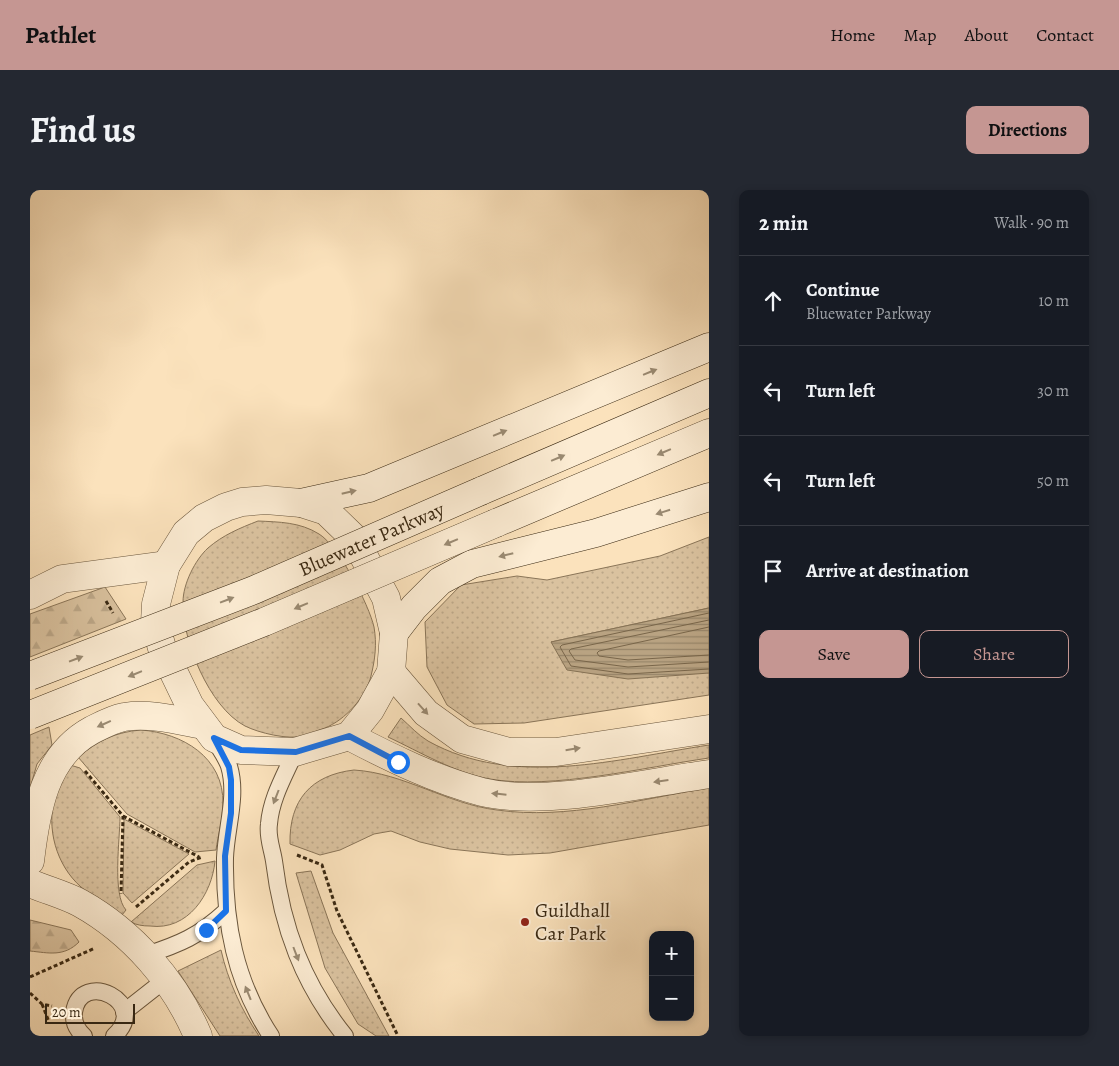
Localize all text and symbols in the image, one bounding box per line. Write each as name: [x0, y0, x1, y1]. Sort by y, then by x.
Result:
text: Pathlet: [25, 19, 96, 51]
text: Home: [830, 23, 875, 47]
text: Map: [903, 23, 936, 47]
text: About: [964, 23, 1008, 47]
text: Contact: [1036, 23, 1094, 47]
text: Find us: [30, 106, 136, 154]
button: Directions: [966, 106, 1089, 154]
text: 2 min: [759, 209, 808, 237]
text: Walk · 90 m: [994, 212, 1069, 234]
text: Continue: [806, 277, 880, 303]
icon: ahead: [759, 287, 787, 315]
text: 10 m: [1039, 290, 1069, 312]
text: Bluewater Parkway: [806, 303, 931, 325]
one-way arrow: [643, 367, 658, 375]
icon: left: [759, 377, 787, 405]
text: Turn left: [806, 378, 875, 404]
text: 30 m: [1037, 380, 1069, 402]
one-way arrow: [493, 429, 507, 437]
one-way arrow: [657, 449, 671, 457]
one-way arrow: [551, 453, 565, 461]
icon: left: [759, 467, 787, 495]
text: Turn left: [806, 468, 875, 494]
text: 50 m: [1037, 470, 1069, 492]
one-way arrow: [341, 488, 356, 496]
street label: Bluewater Parkway: [294, 495, 449, 582]
one-way arrow: [655, 509, 670, 516]
one-way arrow: [444, 539, 458, 547]
one-way arrow: [499, 551, 514, 559]
icon: arrive: [759, 557, 787, 585]
text: Arrive at destination: [806, 558, 969, 584]
one-way arrow: [220, 596, 235, 604]
one-way arrow: [294, 602, 308, 610]
button: Save: [759, 630, 909, 678]
button: Share: [919, 630, 1069, 678]
one-way arrow: [68, 655, 83, 662]
one-way arrow: [127, 670, 142, 678]
one-way arrow: [417, 702, 429, 714]
one-way arrow: [97, 721, 111, 729]
one-way arrow: [565, 745, 581, 753]
route start: [387, 751, 410, 774]
one-way arrow: [652, 778, 668, 786]
one-way arrow: [272, 789, 279, 804]
one-way arrow: [491, 790, 507, 798]
place label: Guildhall Car Park: [535, 897, 610, 947]
marker: Guildhall Car Park: [519, 916, 531, 928]
route end: [195, 919, 218, 942]
map controls: [649, 931, 694, 1021]
button: +: [649, 931, 694, 976]
one-way arrow: [293, 947, 300, 962]
button: −: [649, 976, 694, 1021]
one-way arrow: [243, 986, 251, 1001]
scale bar: [45, 1001, 135, 1024]
text: 20 m: [52, 1003, 81, 1022]

